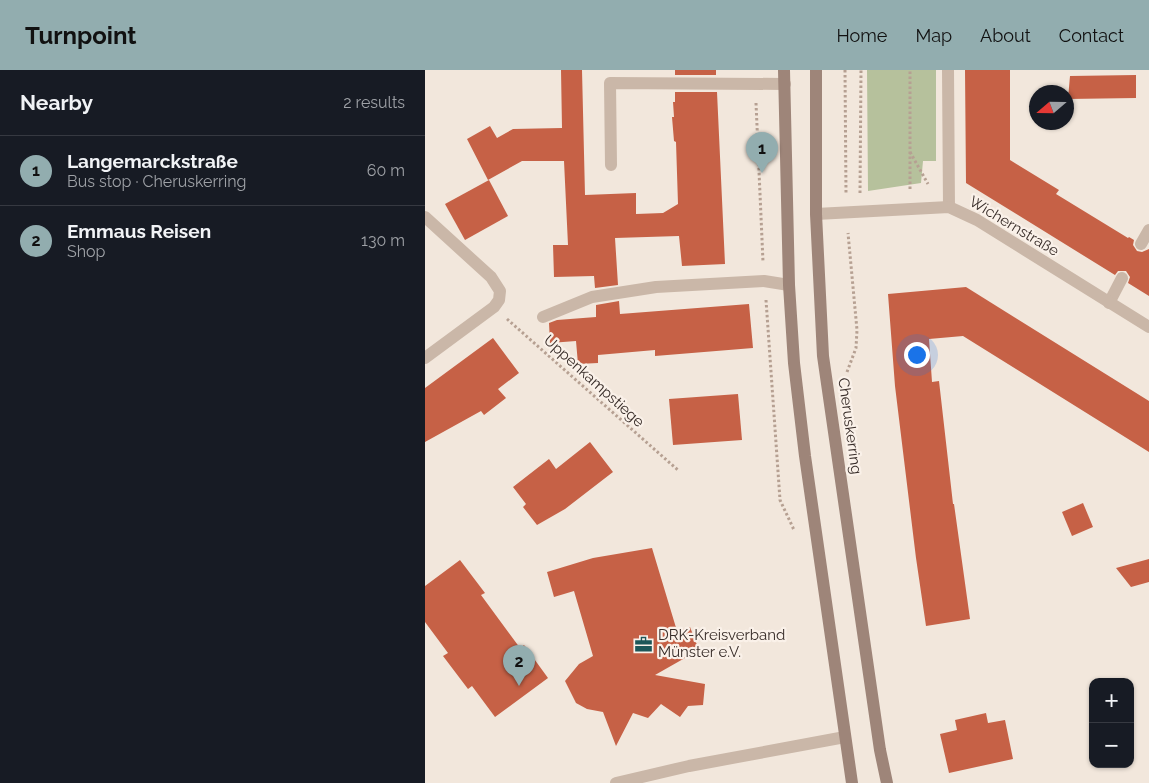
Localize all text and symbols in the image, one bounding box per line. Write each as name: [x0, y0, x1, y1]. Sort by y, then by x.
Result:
text: Turnpoint: [25, 21, 137, 50]
text: Home: [836, 25, 887, 46]
text: Map: [915, 25, 952, 46]
text: About: [980, 25, 1031, 46]
text: Contact: [1059, 25, 1124, 46]
north arrow: [1029, 85, 1074, 130]
text: Nearby: [20, 90, 93, 115]
text: 2 results: [343, 93, 405, 112]
pin: 1: [746, 132, 778, 173]
text: Langemarckstraße: [67, 150, 238, 172]
text: 1: [32, 161, 40, 180]
text: 60 m: [367, 161, 405, 180]
text: Bus stop · Cheruskerring: [67, 172, 246, 191]
street label: Wichernstraße: [966, 192, 1062, 260]
text: Emmaus Reisen: [67, 220, 211, 242]
text: 2: [31, 231, 41, 250]
text: 130 m: [361, 231, 405, 250]
text: Shop: [67, 242, 105, 261]
street label: Uppenkampstiege: [540, 331, 648, 431]
your location: [904, 342, 930, 368]
street label: Cheruskerring: [834, 377, 866, 475]
place label: DRK-Kreisverband Münster e.V.: [658, 626, 785, 661]
office icon: DRK-Kreisverband Münster e.V.: [634, 634, 654, 654]
pin: 2: [503, 645, 535, 686]
map controls: [1089, 678, 1134, 768]
button: +: [1089, 678, 1134, 723]
button: −: [1089, 723, 1134, 768]

